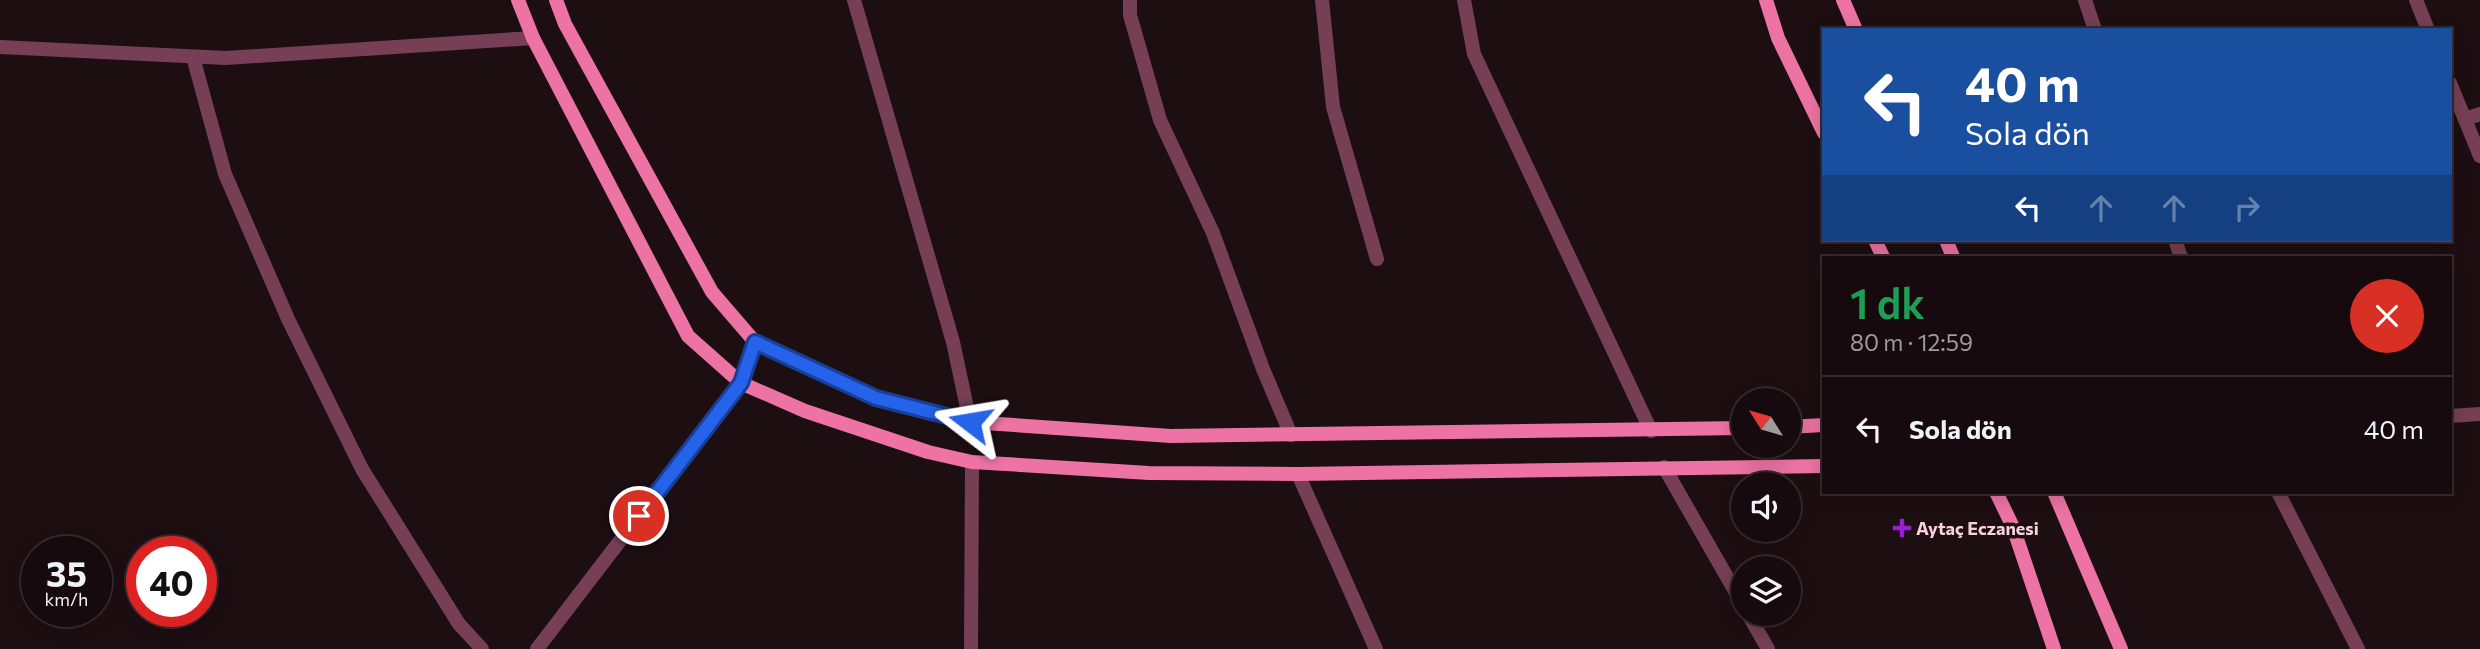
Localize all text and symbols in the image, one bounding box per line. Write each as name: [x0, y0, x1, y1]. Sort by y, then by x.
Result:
text: 40 m: [1965, 52, 2080, 112]
icon: left: [1850, 56, 1941, 147]
text: Sola dön: [1965, 112, 2090, 152]
icon: left: [2009, 189, 2047, 227]
icon: ahead: [2082, 189, 2120, 227]
icon: ahead: [2155, 189, 2193, 227]
icon: right: [2228, 189, 2266, 227]
text: 1 dk: [1850, 276, 1925, 328]
button: close: [2350, 279, 2424, 353]
text: 80 m · 12:59: [1850, 328, 1973, 356]
position arrow: [933, 385, 1007, 459]
north arrow: [1731, 388, 1801, 458]
map controls: [1731, 388, 1801, 626]
icon: left: [1850, 410, 1888, 448]
text: Sola dön: [1909, 413, 2012, 444]
text: 40 m: [2364, 413, 2424, 444]
button: sound: [1731, 472, 1801, 542]
pin: [609, 486, 669, 546]
icon: arrive: [620, 497, 658, 535]
place label: Aytaç Eczanesi: [1916, 517, 2039, 539]
marker: Aytaç Eczanesi: [1894, 520, 1910, 536]
speed limit sign: 40: [126, 536, 217, 627]
text: 35: [46, 551, 87, 594]
button: layers: [1731, 556, 1801, 626]
text: km/h: [45, 588, 88, 610]

